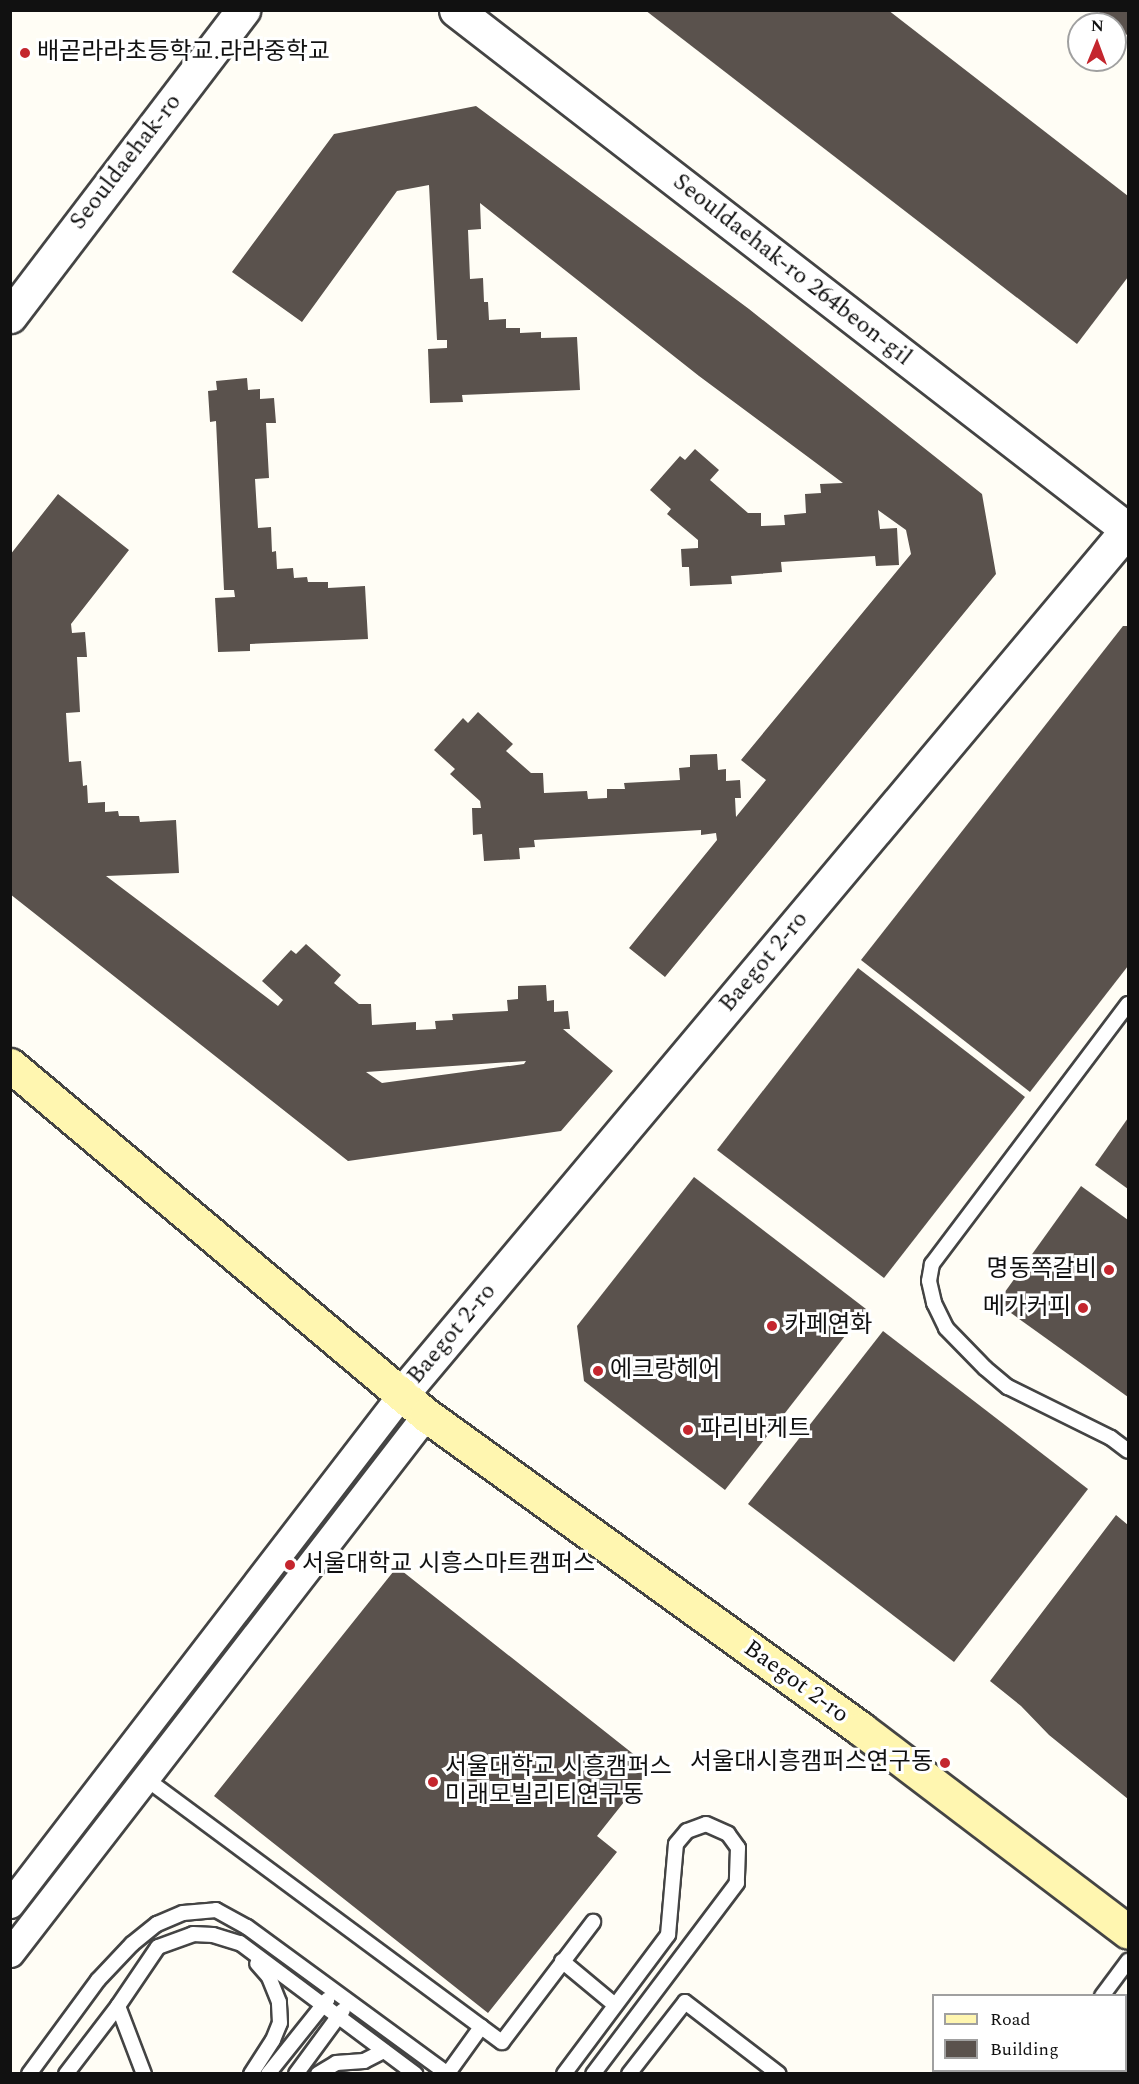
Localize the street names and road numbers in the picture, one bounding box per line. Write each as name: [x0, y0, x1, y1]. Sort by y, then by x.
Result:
street label: Seouldaehak-ro: [64, 88, 188, 236]
street label: Seouldaehak-ro 264beon-gil: [667, 168, 917, 372]
street label: Baegot 2-ro: [713, 906, 815, 1018]
street label: Baegot 2-ro: [401, 1278, 503, 1390]
street label: Baegot 2-ro: [738, 1634, 854, 1730]

